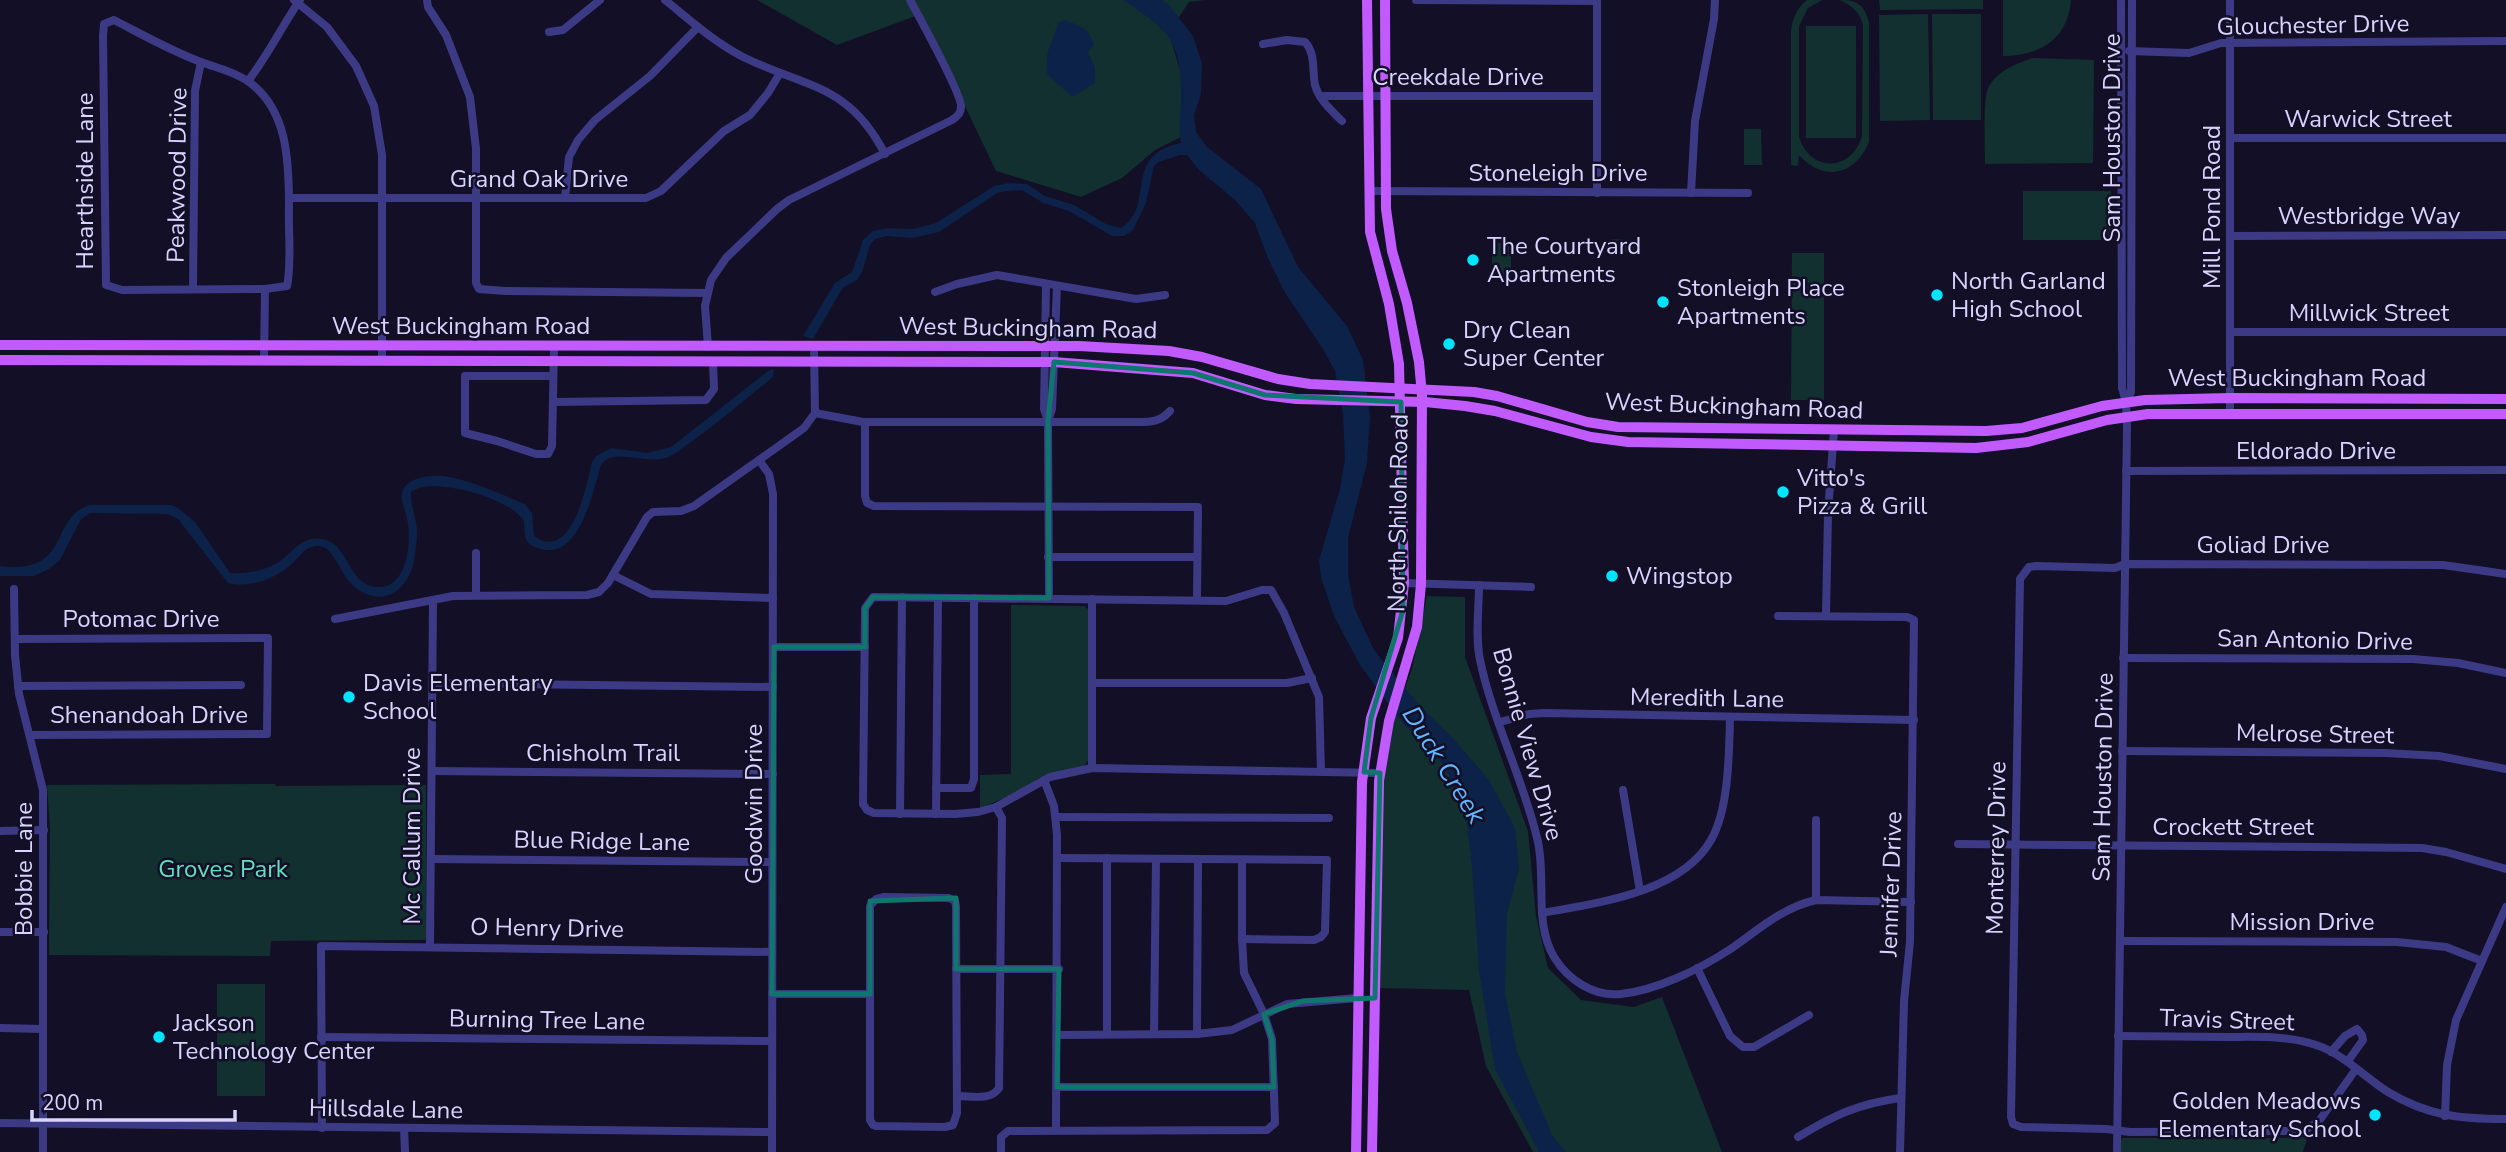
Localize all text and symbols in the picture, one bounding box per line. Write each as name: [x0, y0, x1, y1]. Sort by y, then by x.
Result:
street label: Glouchester Drive: [2216, 7, 2410, 43]
street label: Sam Houston Drive: [2096, 33, 2128, 243]
street label: Creekdale Drive: [1372, 61, 1544, 93]
street label: Peakwood Drive: [159, 87, 195, 263]
street label: Hearthside Lane: [69, 92, 101, 270]
street label: Warwick Street: [2284, 103, 2452, 135]
street label: Mill Pond Road: [2196, 125, 2228, 289]
street label: Stoneleigh Drive: [1469, 157, 1647, 189]
street label: Grand Oak Drive: [450, 163, 628, 195]
street label: Westbridge Way: [2278, 200, 2461, 232]
place label: The Courtyard Apartments: [1487, 230, 1641, 290]
marker: The Courtyard Apartments: [1465, 252, 1481, 268]
place label: North Garland High School: [1951, 265, 2106, 325]
place label: Stonleigh Place Apartments: [1677, 272, 1845, 332]
marker: North Garland High School: [1929, 287, 1945, 303]
marker: Stonleigh Place Apartments: [1655, 294, 1671, 310]
street label: Millwick Street: [2289, 297, 2450, 329]
street label: West Buckingham Road: [332, 310, 590, 342]
street label: West Buckingham Road: [898, 310, 1158, 346]
place label: Dry Clean Super Center: [1463, 314, 1605, 374]
marker: Dry Clean Super Center: [1441, 336, 1457, 352]
street label: West Buckingham Road: [2168, 362, 2426, 394]
street label: West Buckingham Road: [1604, 385, 1864, 427]
street label: North Shiloh Road: [1380, 414, 1416, 612]
street label: Eldorado Drive: [2236, 435, 2396, 467]
place label: Vitto's Pizza & Grill: [1796, 462, 1927, 522]
marker: Vitto's Pizza & Grill: [1775, 484, 1791, 500]
street label: Goliad Drive: [2196, 529, 2330, 561]
place label: Wingstop: [1626, 560, 1733, 592]
marker: Wingstop: [1604, 568, 1620, 584]
street label: Potomac Drive: [63, 603, 219, 635]
street label: San Antonio Drive: [2217, 622, 2413, 658]
street label: Bonnie View Drive: [1485, 644, 1571, 844]
place label: Davis Elementary School: [363, 667, 553, 727]
street label: Sam Houston Drive: [2085, 672, 2121, 882]
street label: Meredith Lane: [1630, 681, 1784, 715]
marker: Davis Elementary School: [341, 689, 357, 705]
street label: Shenandoah Drive: [50, 699, 248, 731]
water label: Duck Creek: [1394, 699, 1495, 831]
street label: Melrose Street: [2236, 717, 2395, 751]
street label: Goodwin Drive: [738, 724, 770, 884]
street label: Chisholm Trail: [526, 737, 680, 769]
street label: Mc Callum Drive: [396, 747, 428, 925]
street label: Monterrey Drive: [1978, 761, 2014, 935]
street label: Bobbie Lane: [8, 802, 40, 936]
street label: Jennifer Drive: [1872, 811, 1910, 958]
street label: Crockett Street: [2152, 811, 2314, 843]
street label: Blue Ridge Lane: [513, 823, 691, 859]
park label: Groves Park: [158, 853, 289, 885]
street label: Mission Drive: [2230, 906, 2374, 938]
street label: O Henry Drive: [470, 911, 624, 945]
street label: Burning Tree Lane: [449, 1002, 645, 1038]
street label: Travis Street: [2159, 1002, 2296, 1038]
place label: Jackson Technology Center: [172, 1007, 375, 1067]
marker: Jackson Technology Center: [151, 1029, 167, 1045]
scale bar: [32, 1078, 234, 1122]
place label: Golden Meadows Elementary School: [2158, 1085, 2361, 1145]
text: 200 m: [42, 1089, 103, 1117]
street label: Hillsdale Lane: [309, 1092, 463, 1126]
marker: Golden Meadows Elementary School: [2367, 1107, 2383, 1123]

